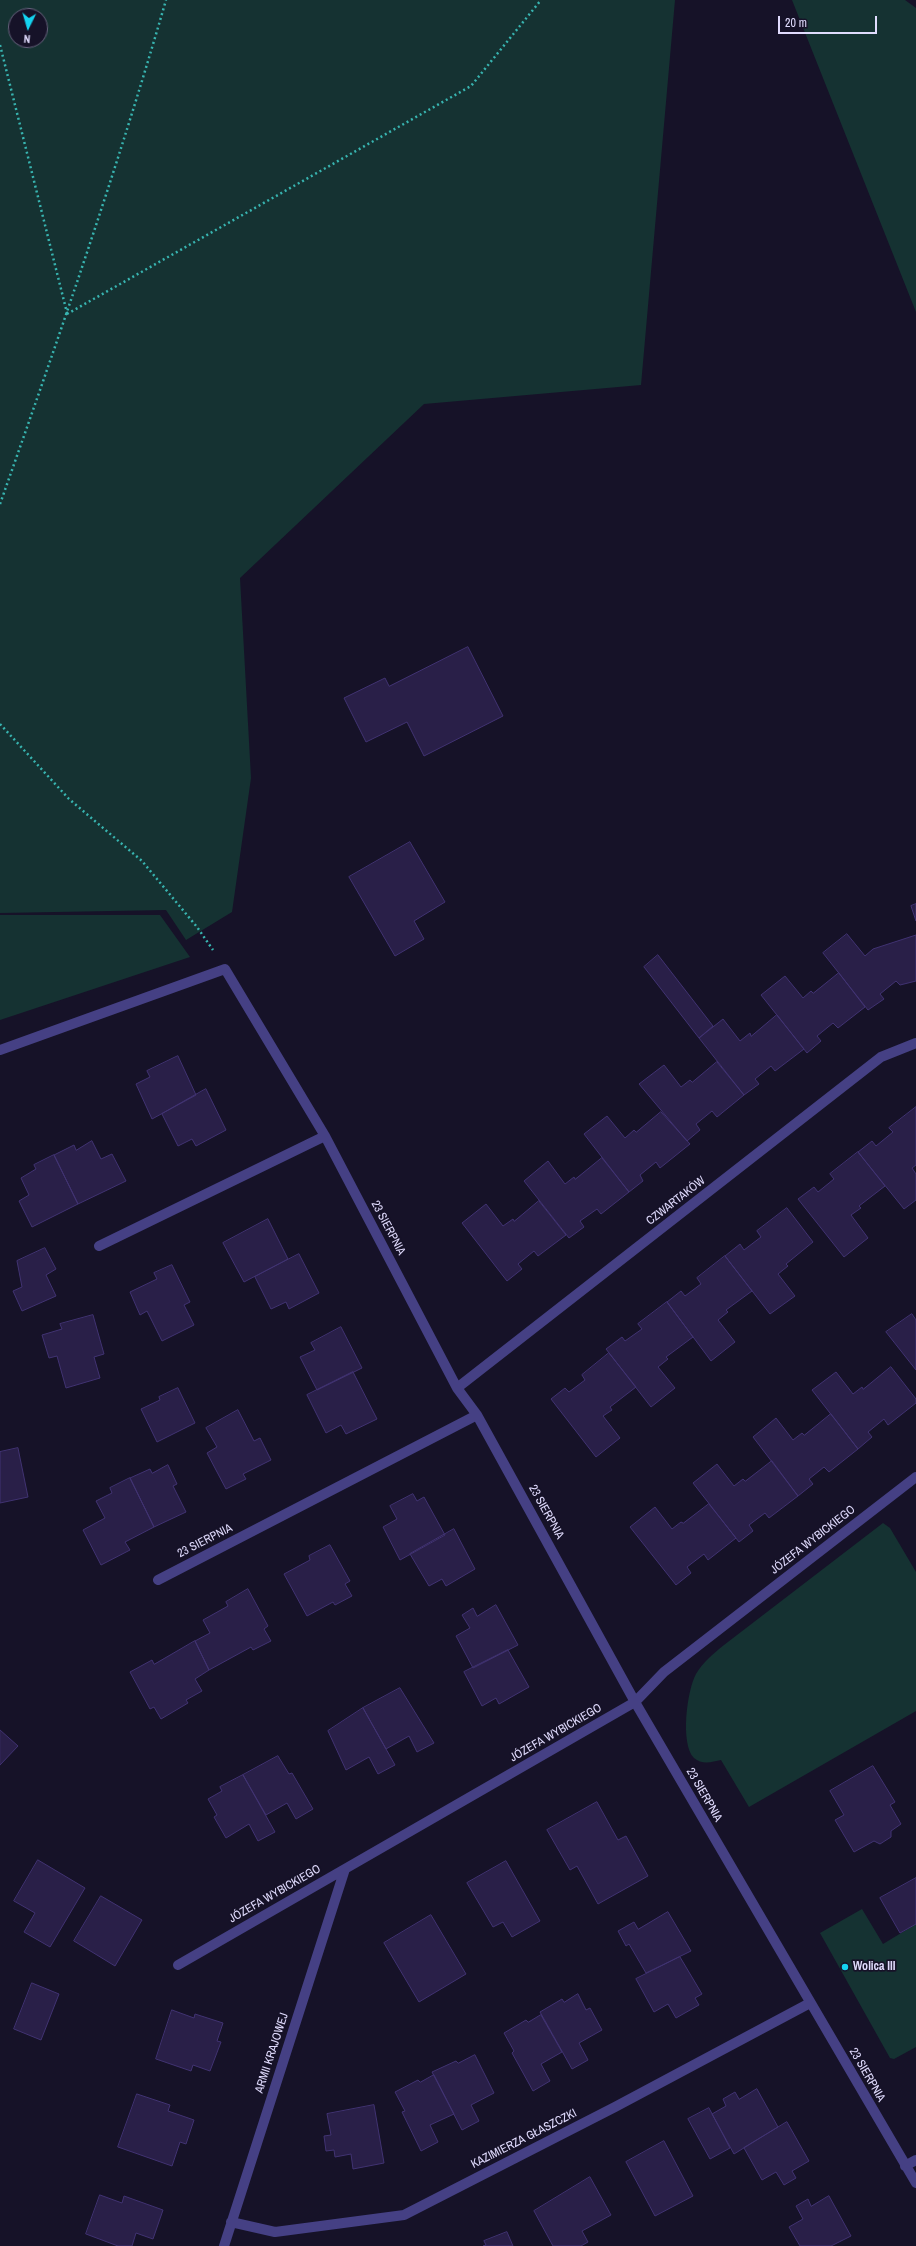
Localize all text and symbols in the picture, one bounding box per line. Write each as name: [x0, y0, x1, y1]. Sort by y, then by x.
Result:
north arrow: [8, 8, 48, 48]
scale bar: [780, 8, 879, 34]
text: 20 m: [785, 15, 807, 31]
text: N: [23, 32, 31, 46]
street label: CZWARTAKÓW: [644, 1173, 708, 1229]
street label: 23 SIERPNIA: [368, 1198, 408, 1258]
street label: 23 SIERPNIA: [525, 1482, 567, 1542]
street label: JÓZEFA WYBICKIEGO: [768, 1503, 858, 1577]
street label: 23 SIERPNIA: [175, 1521, 235, 1561]
street label: JÓZEFA WYBICKIEGO: [508, 1701, 604, 1765]
street label: 23 SIERPNIA: [683, 1766, 725, 1824]
street label: JÓZEFA WYBICKIEGO: [227, 1862, 323, 1926]
place label: Wolica III: [853, 1960, 895, 1974]
marker: Wolica III: [840, 1962, 850, 1972]
street label: ARMII KRAJOWEJ: [252, 2011, 292, 2095]
street label: 23 SIERPNIA: [846, 2046, 888, 2104]
street label: KAZIMIERZA GŁASZCZKI: [469, 2106, 579, 2172]

